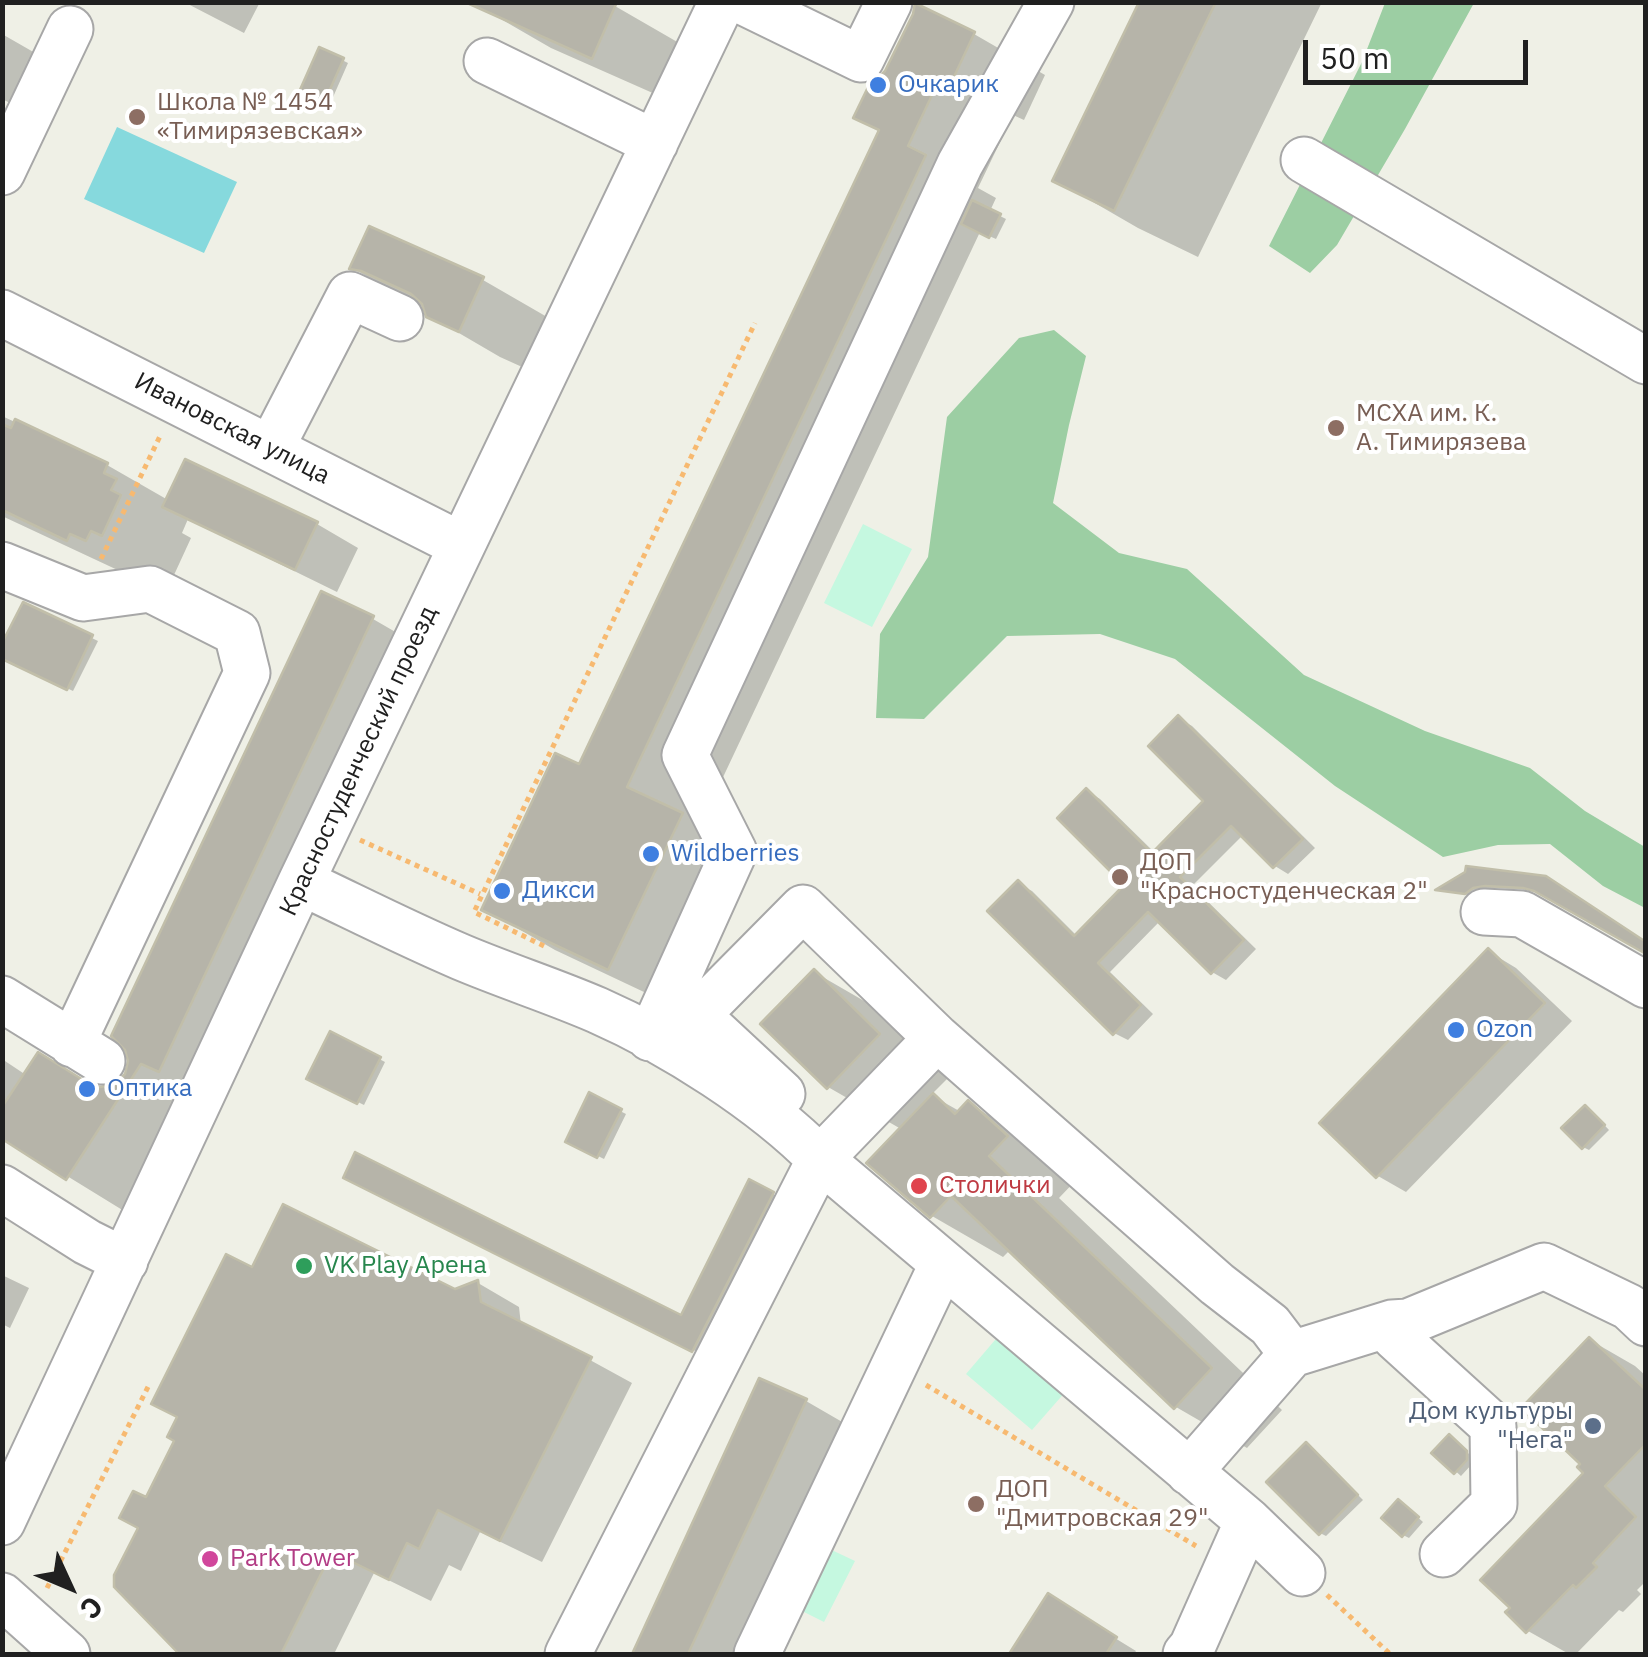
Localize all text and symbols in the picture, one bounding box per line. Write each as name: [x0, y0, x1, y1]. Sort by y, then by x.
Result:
scale bar: [1308, 20, 1533, 82]
text: 50 m: [1320, 38, 1389, 77]
place label: Очкарик: [898, 70, 999, 100]
marker: Очкарик: [867, 74, 889, 96]
place label: Школа № 1454 «Тимирязевская»: [157, 88, 363, 147]
marker: Школа № 1454 «Тимирязевская»: [126, 106, 148, 128]
street label: Ивановская улица: [129, 367, 335, 491]
place label: МСХА им. К. А. Тимирязева: [1356, 399, 1526, 458]
marker: МСХА им. К. А. Тимирязева: [1325, 417, 1347, 439]
street label: Красностуденческий проезд: [274, 601, 444, 921]
place label: Wildberries: [671, 839, 800, 869]
marker: Wildberries: [640, 843, 662, 865]
place label: ДОП "Красностуденческая 2": [1140, 848, 1428, 907]
marker: ДОП "Красностуденческая 2": [1109, 866, 1131, 888]
place label: Дикси: [522, 876, 595, 906]
marker: Дикси: [491, 880, 513, 902]
place label: Ozon: [1476, 1015, 1533, 1045]
marker: Ozon: [1445, 1019, 1467, 1041]
place label: Оптика: [107, 1074, 192, 1104]
marker: Оптика: [76, 1078, 98, 1100]
place label: Столички: [939, 1171, 1051, 1201]
marker: Столички: [908, 1175, 930, 1197]
place label: VK Play Арена: [324, 1251, 487, 1281]
marker: VK Play Арена: [293, 1255, 315, 1277]
place label: Дом культуры "Нега": [1409, 1397, 1573, 1456]
marker: Дом культуры "Нега": [1582, 1415, 1604, 1437]
place label: ДОП "Дмитровская 29": [996, 1475, 1208, 1534]
marker: ДОП "Дмитровская 29": [965, 1493, 987, 1515]
north arrow: [20, 1537, 120, 1637]
place label: Park Tower: [230, 1544, 355, 1574]
marker: Park Tower: [199, 1548, 221, 1570]
text: С: [72, 1589, 112, 1628]

